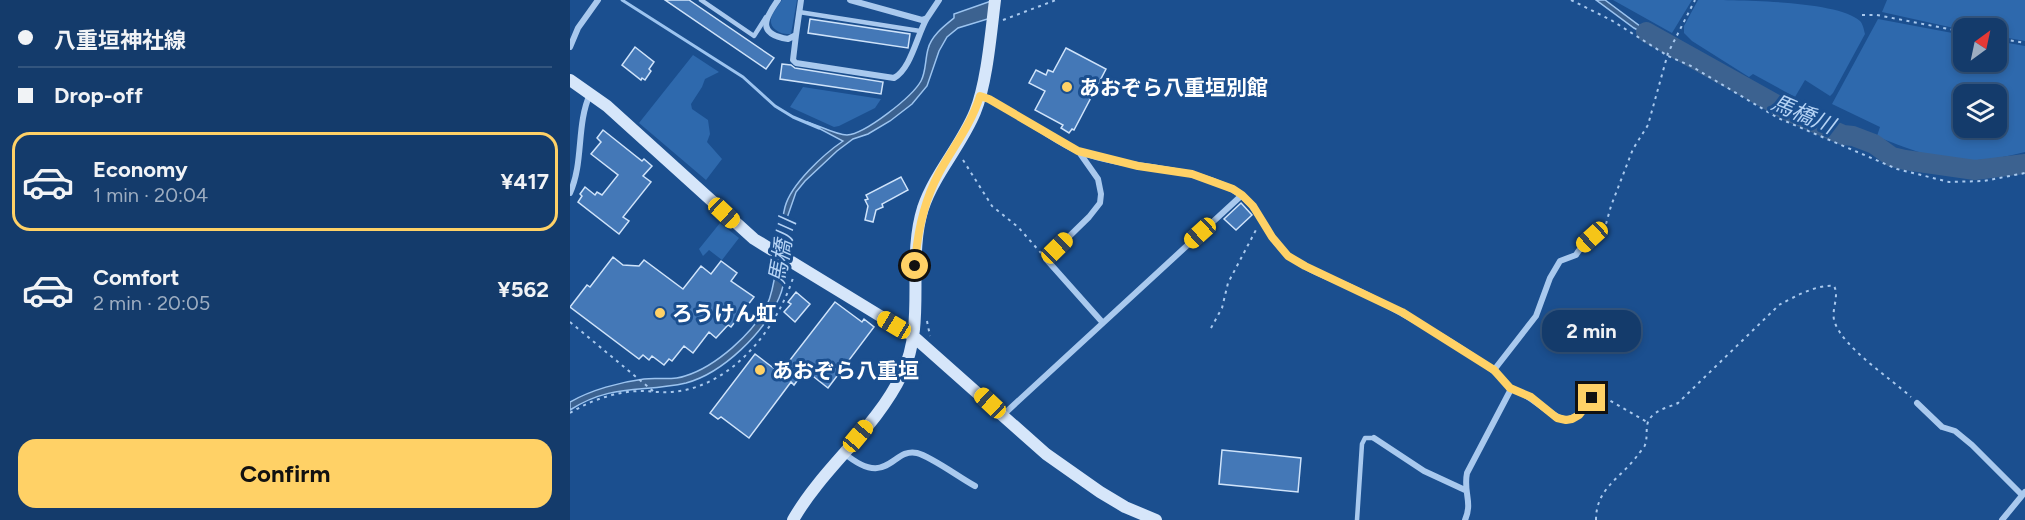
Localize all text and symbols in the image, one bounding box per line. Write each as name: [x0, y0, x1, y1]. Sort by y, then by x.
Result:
north arrow: [1953, 18, 2007, 72]
map controls: [1953, 18, 2007, 138]
text: 八重垣神社線: [54, 27, 186, 54]
place label: あおぞら八重垣別館: [1079, 75, 1268, 100]
marker: あおぞら八重垣別館: [1060, 80, 1074, 94]
text: Drop-off: [54, 82, 143, 109]
button: layers: [1953, 84, 2007, 138]
water label: 馬橋川: [1767, 89, 1840, 140]
icon: car: [21, 155, 75, 209]
text: Economy: [93, 156, 188, 183]
text: ¥417: [500, 168, 549, 195]
text: 1 min · 20:04: [93, 183, 208, 207]
car: [705, 194, 743, 232]
water label: 馬橋川: [763, 214, 801, 286]
car: [1181, 214, 1219, 252]
car: [1573, 218, 1611, 256]
car: [1038, 229, 1076, 267]
route start: [901, 252, 928, 279]
icon: car: [21, 263, 75, 317]
text: Comfort: [93, 264, 179, 291]
text: ¥562: [498, 276, 549, 303]
text: 2 min · 20:05: [93, 291, 210, 315]
place label: ろうけん虹: [672, 301, 777, 326]
marker: ろうけん虹: [653, 306, 667, 320]
car: [874, 308, 914, 342]
callout: 2 min: [1542, 311, 1642, 353]
text: 2 min: [1566, 319, 1617, 343]
place label: あおぞら八重垣: [772, 358, 919, 383]
marker: あおぞら八重垣: [753, 363, 767, 377]
car: [971, 384, 1009, 422]
route end: [1578, 384, 1605, 411]
car: [840, 416, 876, 456]
button: Confirm: [18, 439, 552, 508]

